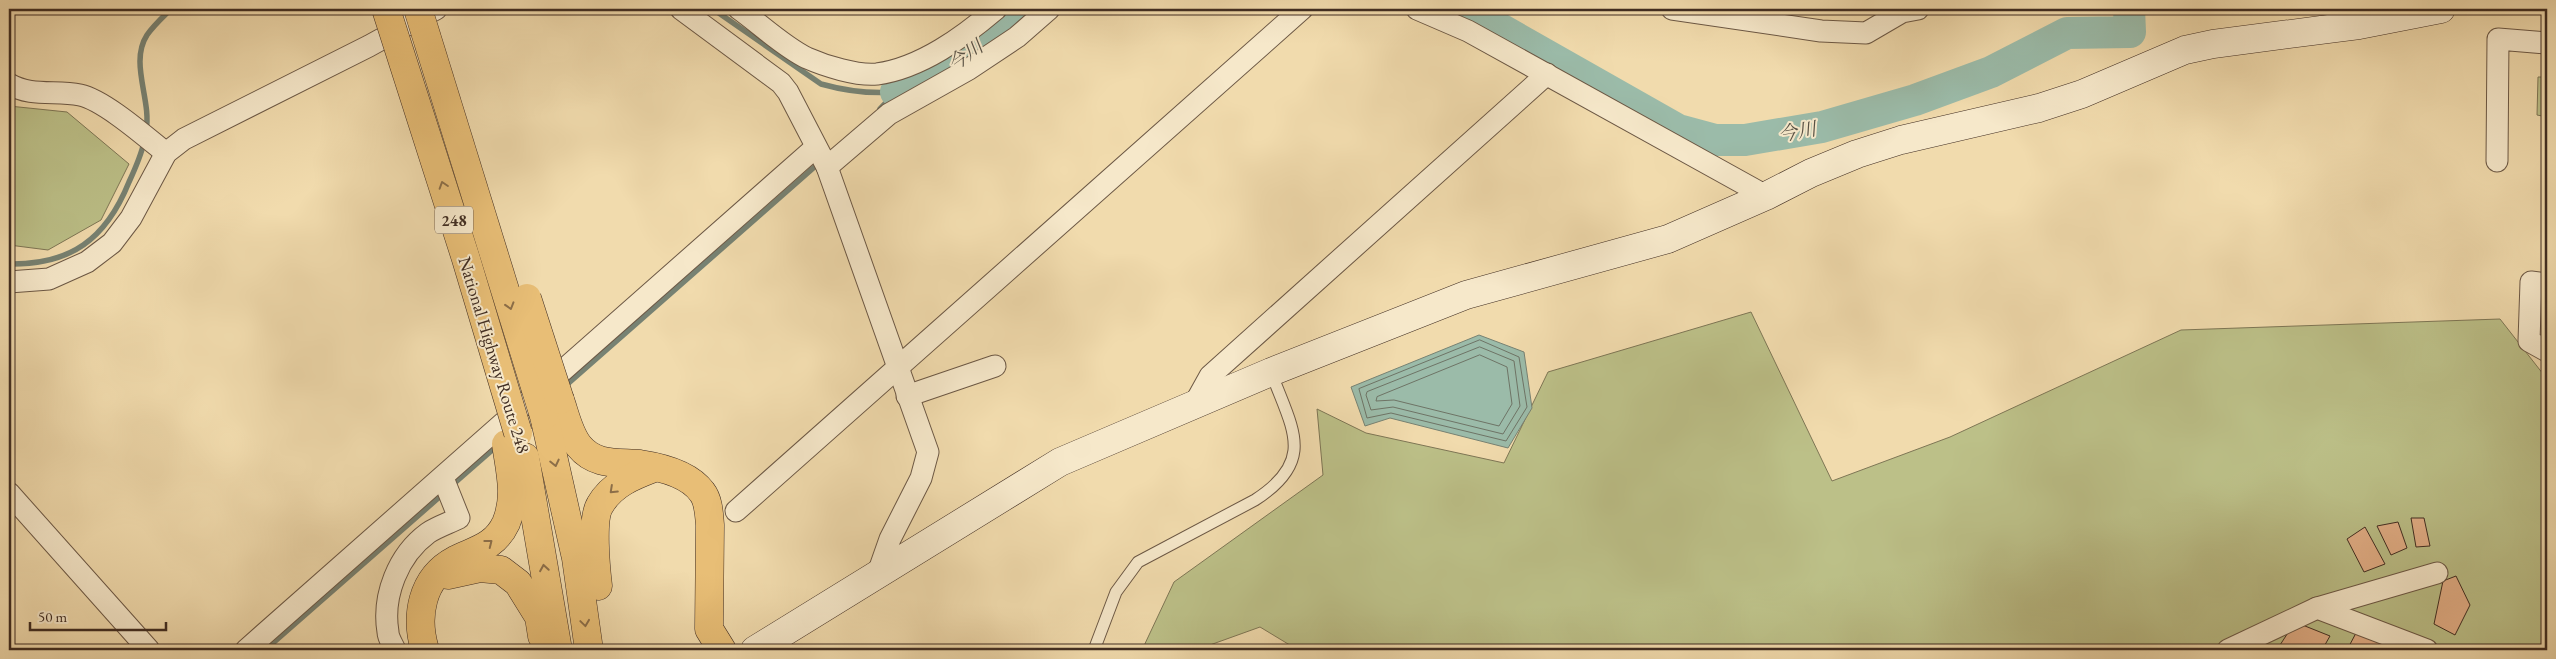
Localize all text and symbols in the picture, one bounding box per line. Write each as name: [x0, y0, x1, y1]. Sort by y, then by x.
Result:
water label: 今川: [943, 33, 990, 77]
water label: 今川: [1776, 116, 1820, 147]
one-way arrow: [438, 181, 448, 190]
road number: 248: [435, 206, 473, 234]
street label: National Highway Route 248: [454, 254, 535, 456]
one-way arrow: [504, 301, 514, 310]
one-way arrow: [549, 459, 560, 468]
one-way arrow: [610, 485, 619, 494]
one-way arrow: [484, 540, 493, 549]
one-way arrow: [540, 563, 550, 572]
scale bar: [30, 599, 166, 631]
text: 50 m: [38, 607, 67, 626]
one-way arrow: [579, 619, 590, 627]

